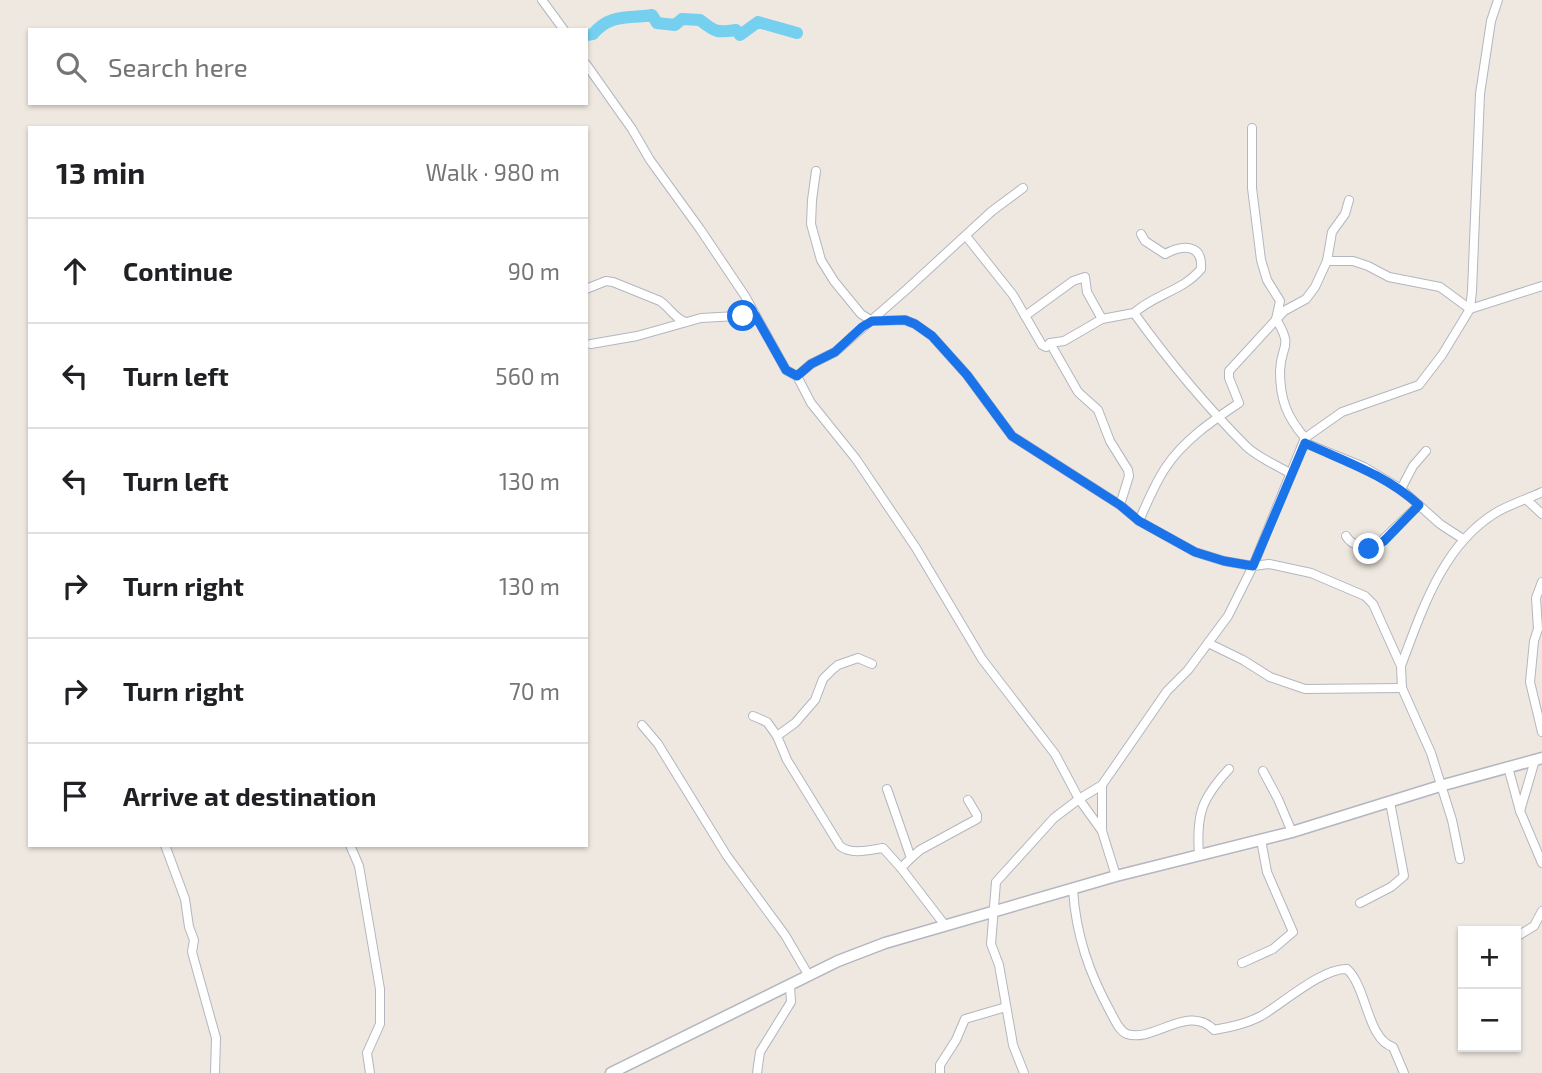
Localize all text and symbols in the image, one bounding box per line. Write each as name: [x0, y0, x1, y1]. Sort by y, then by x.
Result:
search box: [28, 28, 588, 105]
icon: search: [52, 48, 90, 86]
text: Search here: [108, 51, 248, 82]
text: 13 min: [56, 154, 145, 190]
text: Walk · 980 m: [426, 158, 560, 186]
icon: ahead: [56, 252, 94, 290]
text: Continue: [123, 255, 233, 286]
text: 90 m: [508, 257, 560, 285]
route start: [727, 300, 758, 331]
icon: left: [56, 357, 94, 395]
text: Turn left: [123, 360, 229, 391]
text: 560 m: [495, 362, 560, 390]
icon: left: [56, 462, 94, 500]
text: Turn left: [123, 465, 229, 496]
text: 130 m: [499, 467, 560, 495]
route end: [1353, 533, 1384, 564]
icon: right: [56, 567, 94, 605]
text: Turn right: [123, 570, 244, 601]
text: 130 m: [499, 572, 560, 600]
icon: right: [56, 672, 94, 710]
text: Turn right: [123, 675, 244, 706]
text: 70 m: [509, 677, 560, 705]
icon: arrive: [56, 777, 94, 815]
text: Arrive at destination: [123, 780, 376, 811]
map controls: [1458, 926, 1521, 1052]
button: +: [1458, 926, 1521, 989]
button: −: [1458, 989, 1521, 1052]

